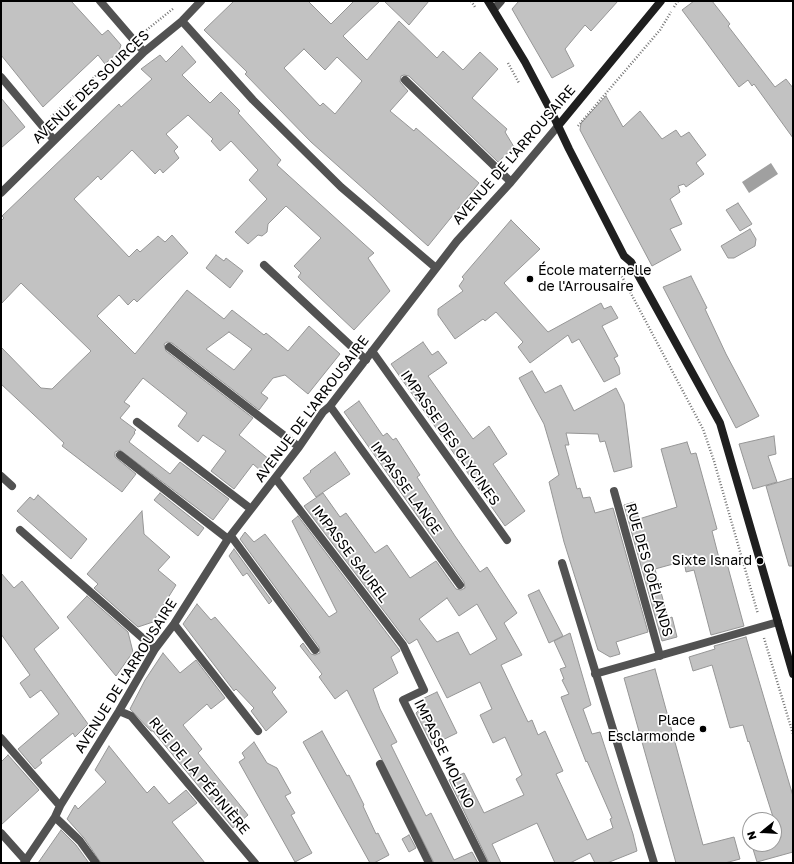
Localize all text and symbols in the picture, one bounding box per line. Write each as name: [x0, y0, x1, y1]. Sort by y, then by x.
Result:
street label: AVENUE DES SOURCES: [29, 27, 153, 147]
street label: AVENUE DE L'ARROUSAIRE: [449, 82, 579, 228]
place label: École maternelle de l'Arrousaire: [538, 263, 651, 296]
marker: École maternelle de l'Arrousaire: [525, 274, 535, 284]
street label: AVENUE DE L'ARROUSAIRE: [251, 332, 373, 486]
street label: IMPASSE DES GLYCINES: [397, 367, 503, 509]
street label: IMPASSE LANGE: [367, 438, 445, 538]
street label: RUE DES GOËLANDS: [622, 501, 676, 639]
street label: IMPASSE SAUREL: [308, 502, 392, 606]
place label: Sixte Isnard: [672, 553, 752, 569]
marker: Sixte Isnard: [755, 556, 765, 566]
street label: AVENUE DE L'ARROUSAIRE: [71, 596, 181, 756]
street label: IMPASSE MOLINO: [410, 697, 478, 811]
place label: Place Esclarmonde: [607, 713, 695, 746]
street label: RUE DE LA PÉPINIÈRE: [145, 714, 253, 838]
marker: Place Esclarmonde: [698, 724, 708, 734]
north arrow: [742, 812, 782, 852]
text: N: [744, 830, 759, 842]

